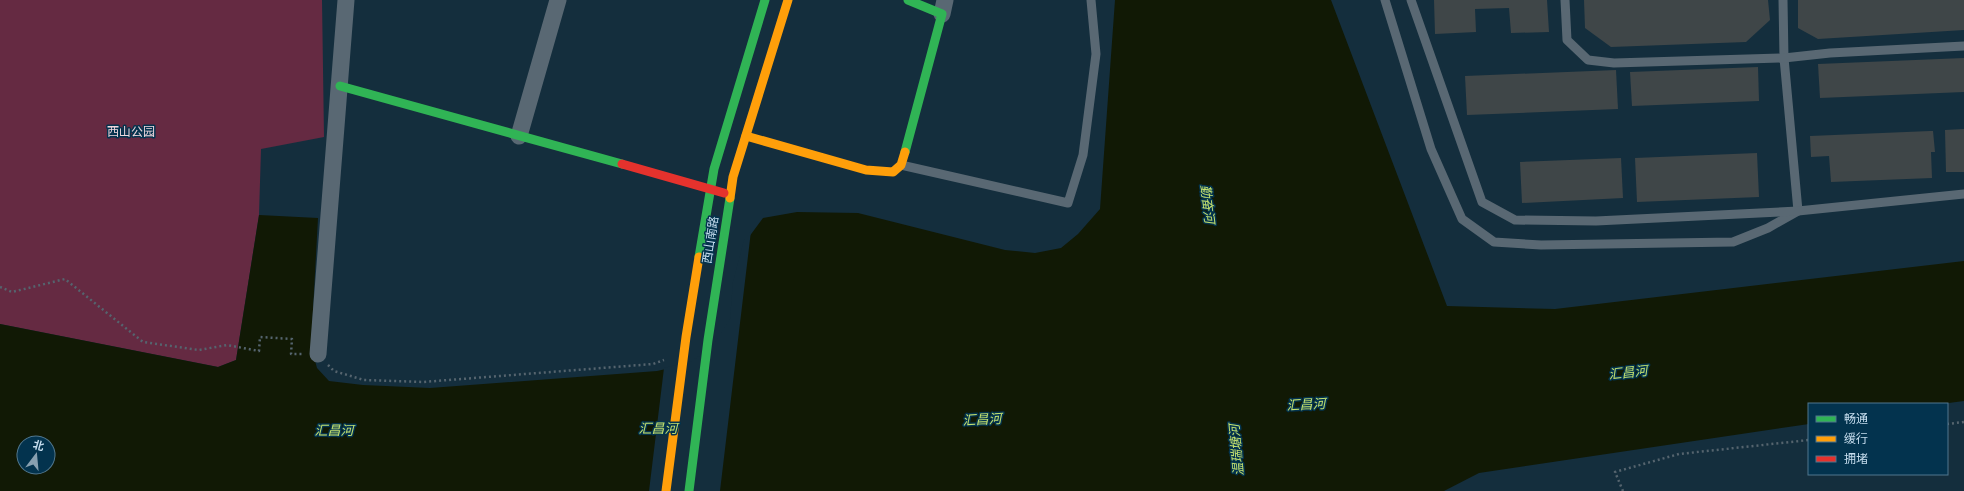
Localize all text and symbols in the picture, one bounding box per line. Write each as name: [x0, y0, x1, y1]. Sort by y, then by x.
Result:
park label: 西山公园: [107, 125, 155, 140]
water label: 勤奋河: [1197, 184, 1218, 227]
street label: 西山南路: [700, 215, 722, 265]
water label: 汇昌河: [1608, 363, 1651, 383]
water label: 汇昌河: [1286, 396, 1329, 414]
legend: [1808, 403, 1948, 475]
water label: 汇昌河: [962, 411, 1005, 429]
text: 畅通: [1844, 412, 1868, 427]
water label: 温瑞塘河: [1227, 420, 1247, 477]
water label: 汇昌河: [638, 421, 680, 437]
water label: 汇昌河: [314, 423, 356, 439]
text: 缓行: [1844, 432, 1868, 447]
north arrow: [16, 435, 56, 475]
text: 北: [32, 438, 46, 454]
text: 拥堵: [1844, 452, 1868, 467]

